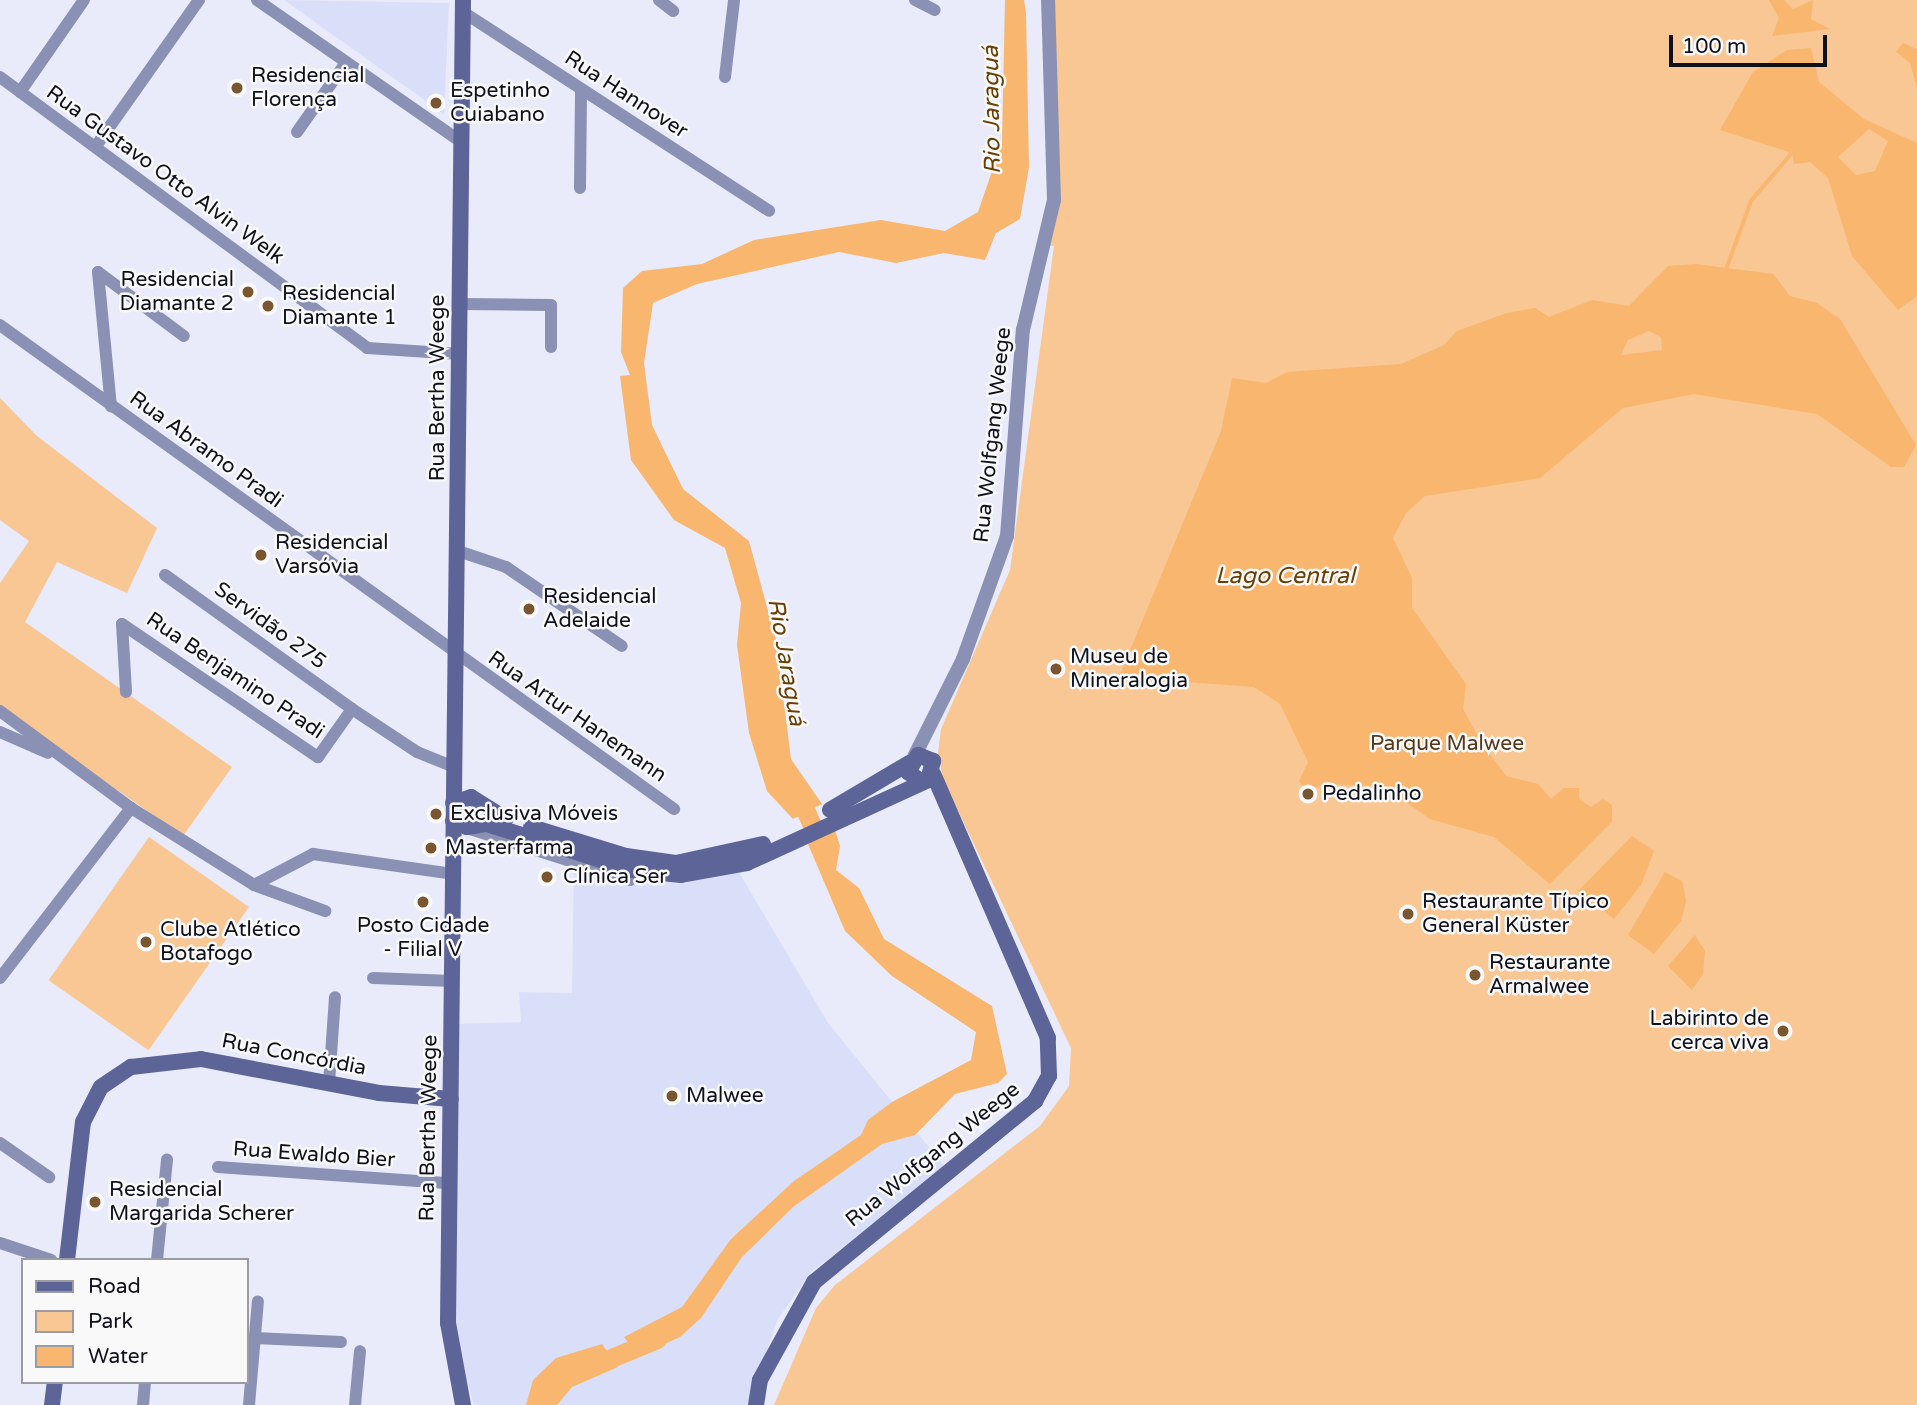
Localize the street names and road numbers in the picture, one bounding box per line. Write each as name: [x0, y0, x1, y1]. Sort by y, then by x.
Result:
street label: Rua Hannover: [560, 46, 692, 144]
street label: Rua Gustavo Otto Alvin Welk: [41, 80, 289, 270]
street label: Rua Bertha Weege: [425, 295, 451, 481]
street label: Rua Wolfgang Weege: [969, 326, 1017, 544]
street label: Rua Abramo Pradi: [124, 386, 288, 514]
street label: Servidão 275: [209, 577, 331, 675]
street label: Rua Benjamino Pradi: [141, 607, 329, 745]
street label: Rua Artur Hanemann: [483, 646, 671, 788]
street label: Rua Concórdia: [220, 1029, 368, 1081]
street label: Rua Bertha Weege: [415, 1034, 443, 1222]
street label: Rua Wolfgang Weege: [841, 1077, 1025, 1233]
street label: Rua Ewaldo Bier: [232, 1137, 396, 1173]

